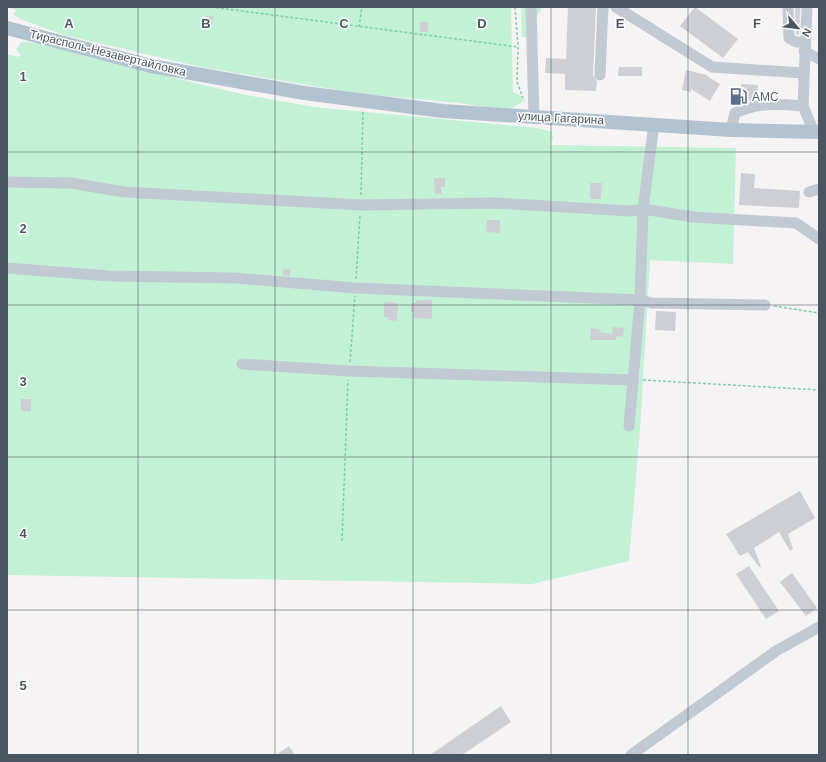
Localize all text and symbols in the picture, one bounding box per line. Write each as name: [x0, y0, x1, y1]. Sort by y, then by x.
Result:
north arrow: [778, 8, 818, 48]
text: A: [64, 16, 74, 31]
text: B: [201, 16, 211, 31]
text: C: [339, 16, 349, 31]
text: D: [477, 16, 487, 31]
text: E: [616, 16, 625, 31]
text: F: [753, 16, 761, 31]
text: N: [800, 26, 814, 39]
street label: Тирасполь-Незавертайловка: [28, 27, 188, 79]
text: 1: [19, 69, 27, 84]
fuel station icon: AMC: [729, 87, 749, 107]
place label: AMC: [752, 90, 779, 104]
street label: улица Гагарина: [518, 109, 605, 127]
text: 2: [19, 221, 27, 236]
text: 3: [19, 374, 27, 389]
text: 4: [19, 526, 27, 541]
text: 5: [19, 678, 27, 693]

